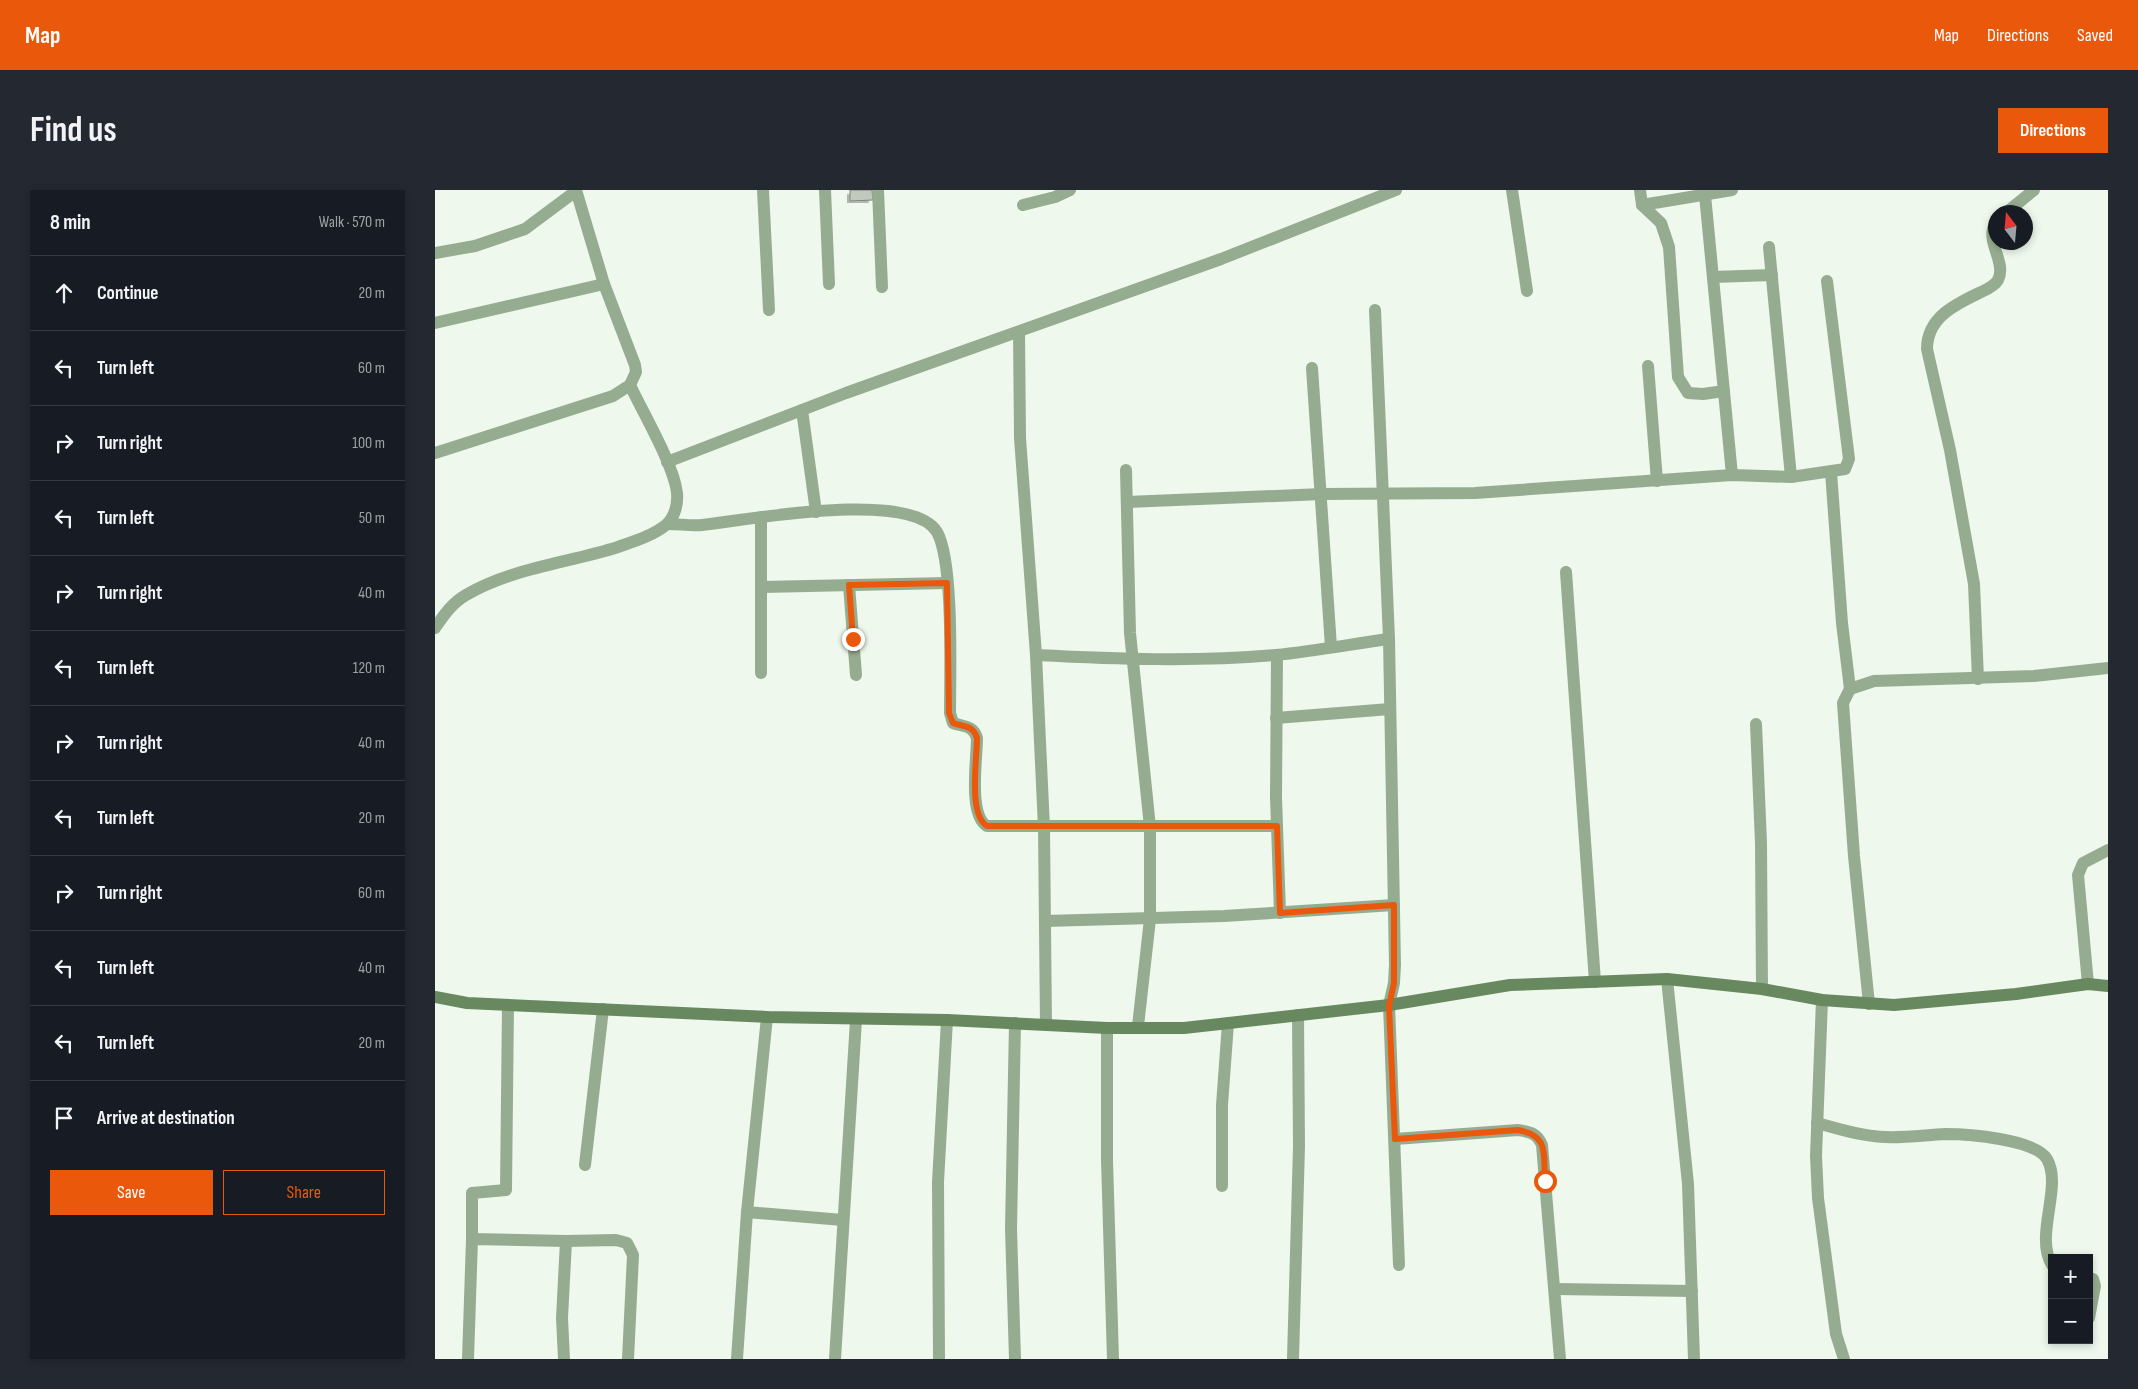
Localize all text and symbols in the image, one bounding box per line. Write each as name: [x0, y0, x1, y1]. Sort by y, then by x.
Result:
text: Map: [25, 21, 60, 50]
text: Map: [1934, 25, 1959, 46]
text: Directions: [1987, 25, 2049, 46]
text: Saved: [2077, 25, 2113, 46]
button: Directions: [1998, 108, 2108, 153]
text: Find us: [30, 109, 117, 152]
north arrow: [1988, 205, 2033, 250]
text: 8 min: [50, 210, 91, 235]
text: Walk · 570 m: [319, 213, 385, 232]
icon: ahead: [50, 279, 78, 307]
text: Continue: [97, 282, 158, 305]
text: 20 m: [358, 284, 385, 303]
icon: left: [50, 354, 78, 382]
text: Turn left: [97, 357, 154, 380]
text: 60 m: [358, 359, 385, 378]
icon: right: [50, 429, 78, 457]
text: Turn right: [97, 432, 162, 455]
text: 100 m: [352, 434, 385, 453]
icon: left: [50, 504, 78, 532]
text: Turn left: [97, 507, 154, 530]
text: 50 m: [359, 509, 385, 528]
icon: right: [50, 579, 78, 607]
text: Turn right: [97, 582, 162, 605]
text: 40 m: [358, 584, 385, 603]
route end: [842, 628, 865, 651]
icon: left: [50, 654, 78, 682]
text: Turn left: [97, 657, 154, 680]
text: 120 m: [353, 659, 385, 678]
icon: right: [50, 729, 78, 757]
text: Turn right: [97, 732, 162, 755]
text: 40 m: [358, 734, 385, 753]
icon: left: [50, 804, 78, 832]
text: Turn left: [97, 807, 154, 830]
text: 20 m: [358, 809, 385, 828]
icon: right: [50, 879, 78, 907]
text: Turn right: [97, 882, 162, 905]
text: 60 m: [358, 884, 385, 903]
icon: left: [50, 954, 78, 982]
text: Turn left: [97, 957, 154, 980]
text: 40 m: [358, 959, 385, 978]
icon: left: [50, 1029, 78, 1057]
text: Turn left: [97, 1032, 154, 1055]
text: 20 m: [358, 1034, 385, 1053]
icon: arrive: [50, 1104, 78, 1132]
text: Arrive at destination: [97, 1107, 235, 1130]
button: Save: [50, 1170, 213, 1215]
button: Share: [223, 1170, 385, 1215]
route start: [1534, 1170, 1557, 1193]
map controls: [2048, 1254, 2093, 1344]
button: +: [2048, 1254, 2093, 1299]
button: −: [2048, 1299, 2093, 1344]

